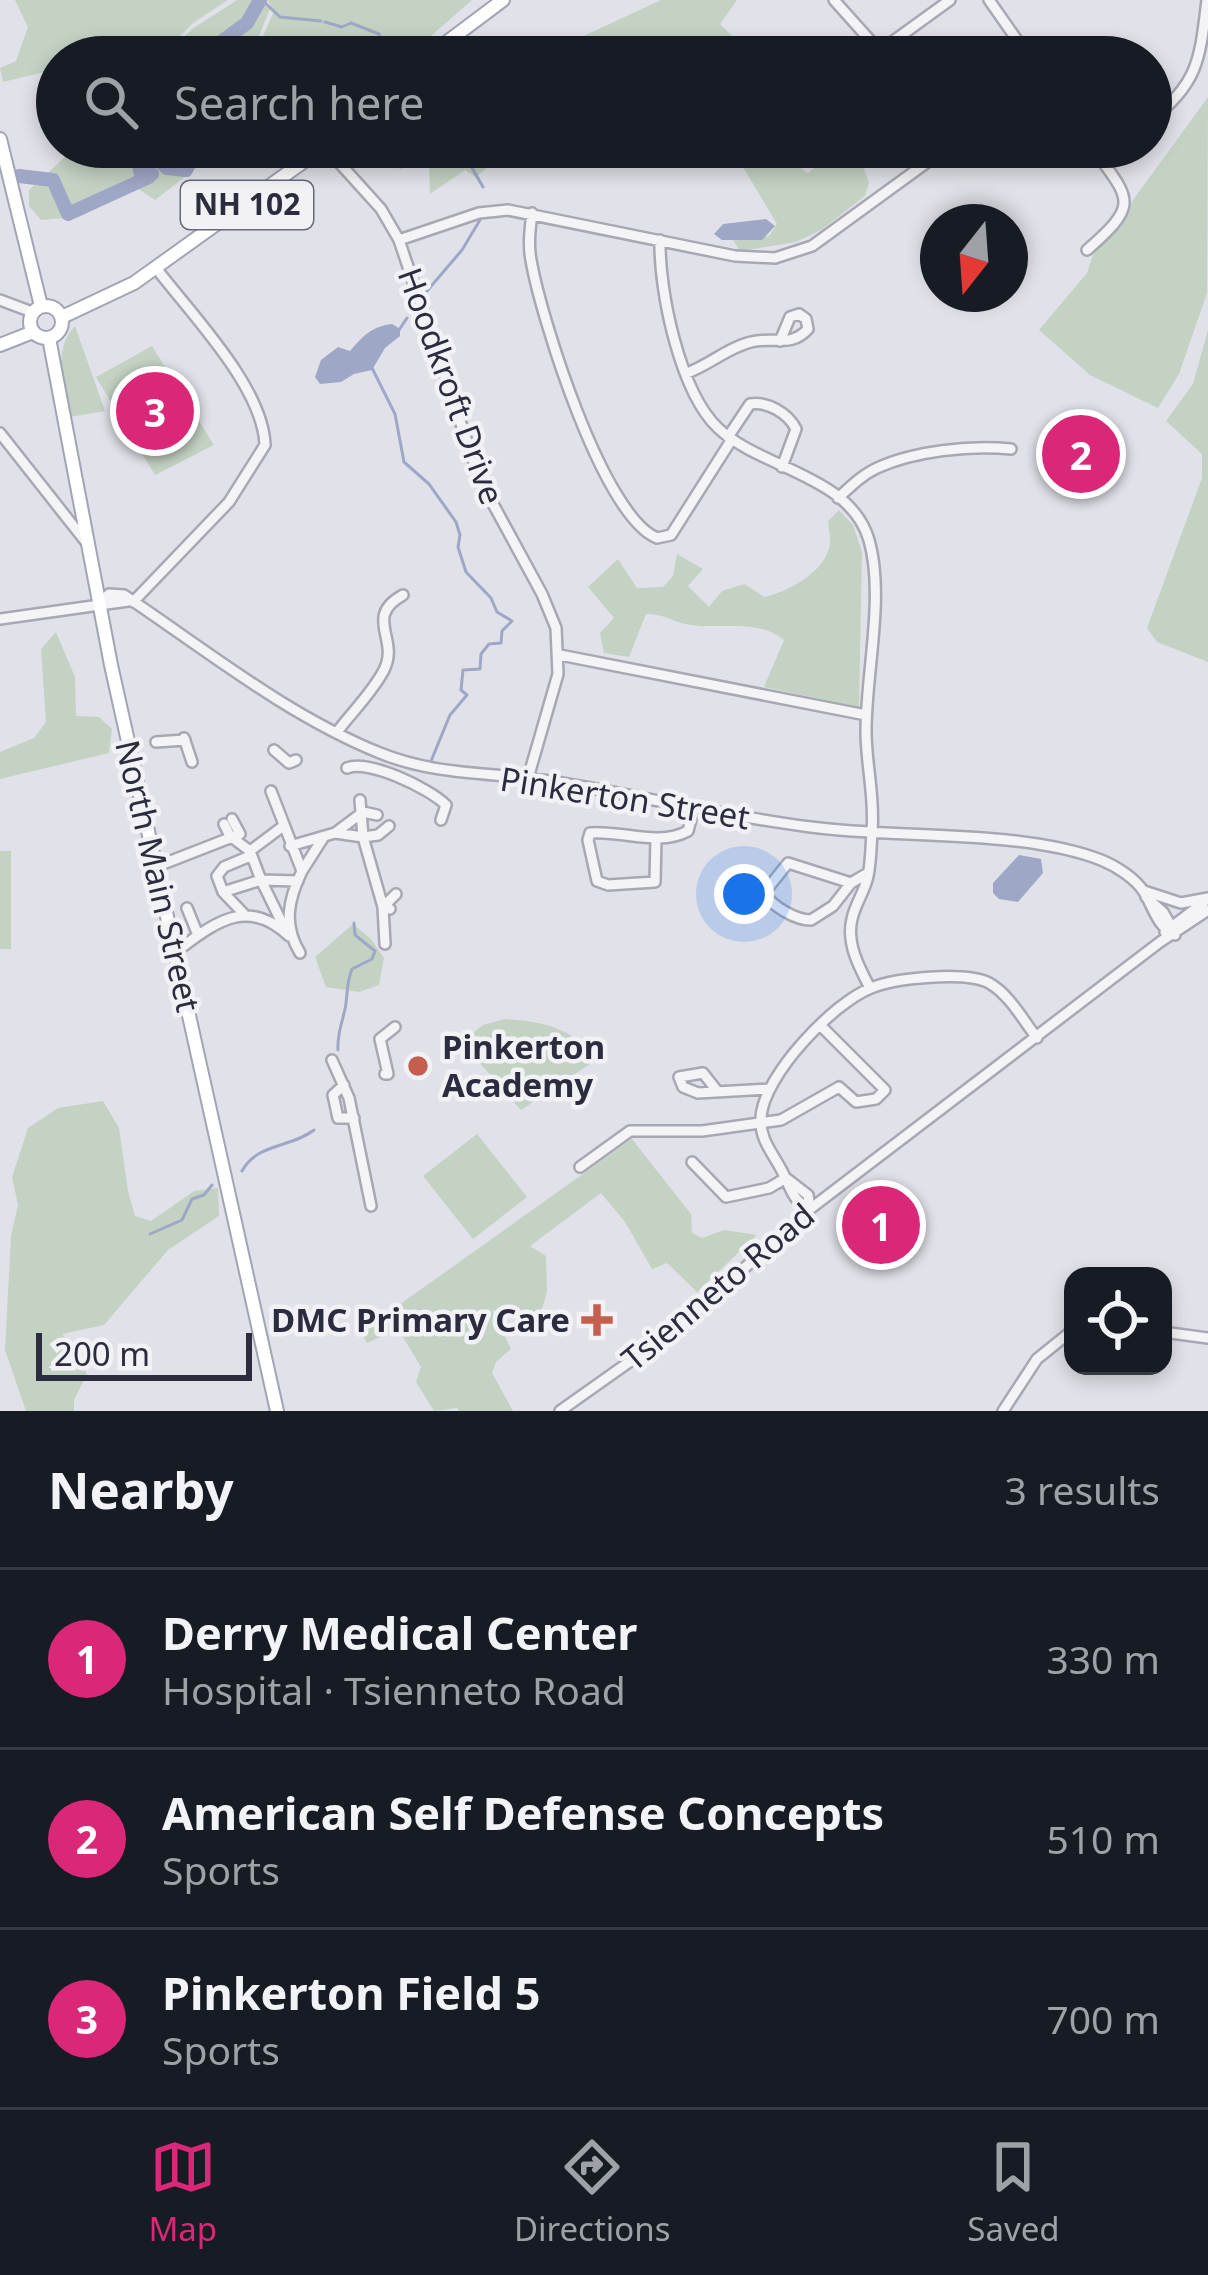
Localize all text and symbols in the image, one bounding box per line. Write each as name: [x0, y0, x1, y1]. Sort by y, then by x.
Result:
search box: [36, 36, 1172, 168]
icon: search: [78, 69, 144, 135]
text: Search here: [174, 72, 424, 133]
road number: NH 102: [181, 181, 313, 229]
north arrow: [920, 204, 1028, 312]
street label: Hoodkroft Drive: [388, 261, 515, 510]
pin: 3: [116, 366, 194, 456]
pin: 2: [1042, 409, 1120, 499]
street label: North Main Street: [105, 736, 212, 1016]
street label: Pinkerton Street: [497, 756, 753, 839]
your location: [714, 864, 774, 924]
place label: Pinkerton Academy: [442, 1024, 605, 1107]
marker: Pinkerton Academy: [405, 1053, 431, 1079]
pin: 1: [842, 1180, 920, 1270]
street label: Tsienneto Road: [612, 1193, 823, 1380]
map controls: [1064, 1267, 1172, 1375]
button: locate: [1064, 1267, 1172, 1375]
place label: DMC Primary Care: [271, 1297, 570, 1342]
marker: DMC Primary Care: [581, 1304, 613, 1336]
scale bar: [36, 1327, 252, 1380]
text: 200 m: [54, 1331, 150, 1376]
text: Nearby: [48, 1454, 234, 1524]
text: 3 results: [1005, 1463, 1160, 1516]
text: Derry Medical Center: [162, 1602, 637, 1663]
text: 1: [76, 1632, 98, 1685]
text: 330 m: [1046, 1632, 1160, 1685]
text: Hospital · Tsienneto Road: [162, 1663, 626, 1716]
text: American Self Defense Concepts: [162, 1782, 884, 1843]
text: 2: [76, 1812, 98, 1865]
text: 510 m: [1046, 1812, 1160, 1865]
text: Sports: [162, 1843, 280, 1896]
text: Pinkerton Field 5: [162, 1962, 540, 2023]
text: 3: [76, 1992, 98, 2045]
text: 700 m: [1046, 1992, 1160, 2045]
text: Sports: [162, 2023, 280, 2076]
tab: Map: [148, 2134, 217, 2251]
tab: Directions: [514, 2134, 671, 2251]
tab: Saved: [967, 2134, 1060, 2251]

